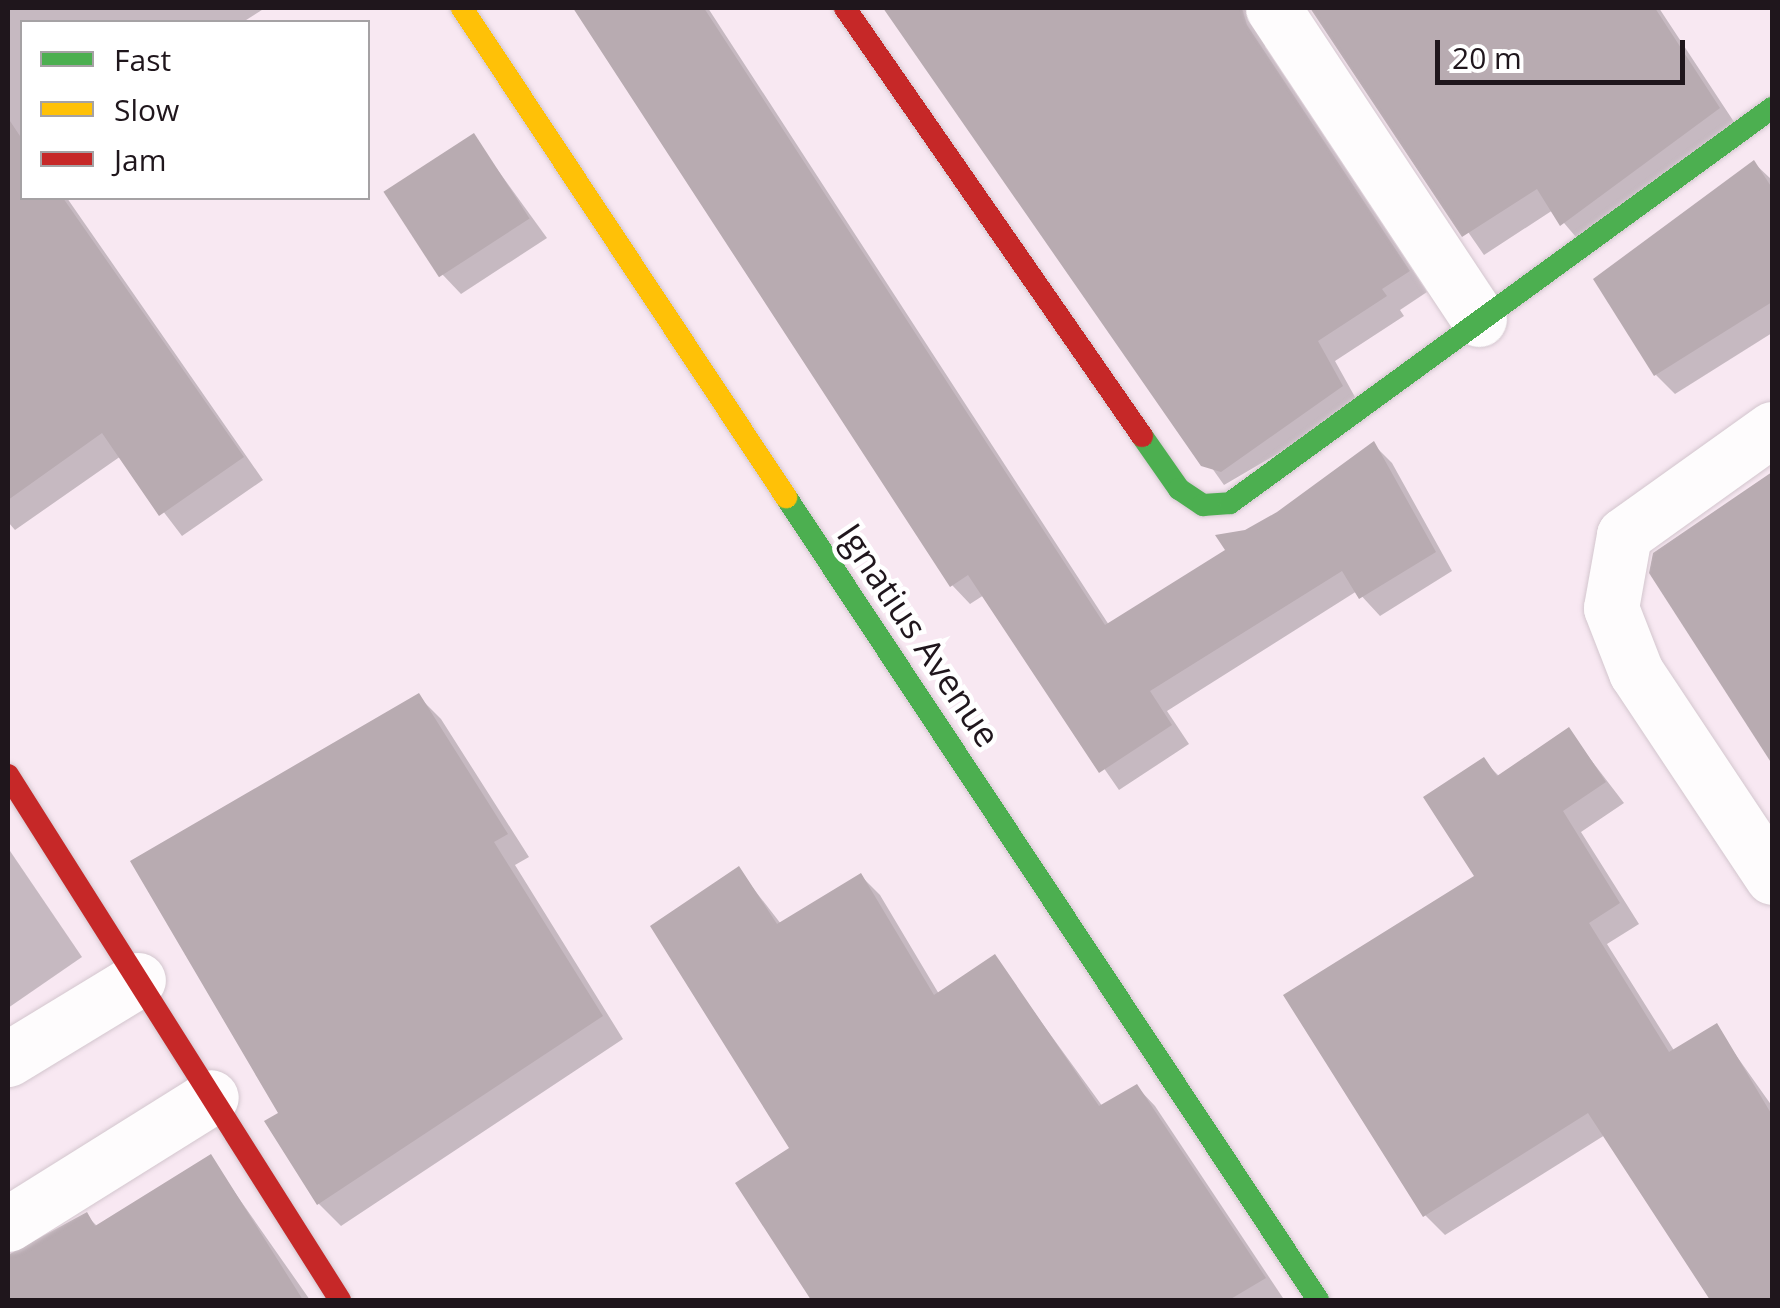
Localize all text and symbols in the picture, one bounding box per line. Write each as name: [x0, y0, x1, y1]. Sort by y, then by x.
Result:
legend: [20, 20, 370, 200]
scale bar: [1440, 20, 1690, 82]
text: 20 m: [1452, 37, 1522, 78]
text: Fast: [114, 39, 171, 80]
text: Slow: [114, 89, 179, 130]
text: Jam: [114, 139, 167, 180]
street label: Ignatius Avenue: [829, 515, 1009, 755]

